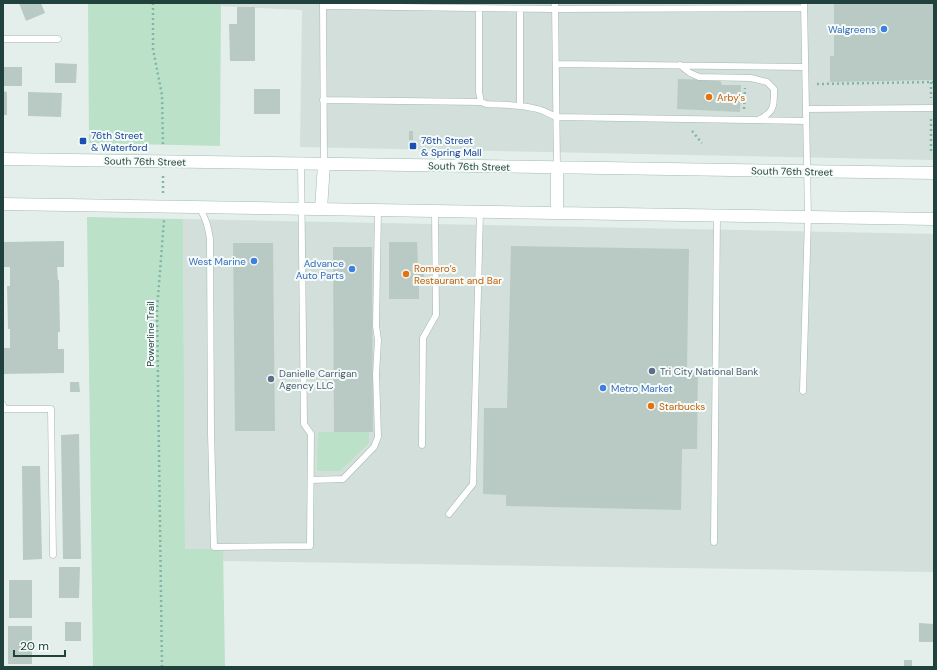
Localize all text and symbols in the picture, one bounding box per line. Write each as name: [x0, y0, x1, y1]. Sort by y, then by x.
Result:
place label: Walgreens: [828, 23, 876, 36]
marker: Walgreens: [879, 24, 889, 34]
place label: Arby's: [717, 91, 745, 104]
marker: Arby's: [704, 92, 714, 102]
place label: 76th Street & Waterford: [91, 129, 148, 154]
place label: 76th Street & Spring Mall: [421, 134, 481, 159]
marker: 76th Street & Waterford: [78, 136, 88, 146]
marker: 76th Street & Spring Mall: [408, 141, 418, 151]
street label: South 76th Street: [104, 154, 186, 169]
street label: South 76th Street: [428, 159, 510, 174]
street label: South 76th Street: [751, 164, 833, 179]
place label: West Marine: [188, 255, 246, 268]
marker: West Marine: [249, 256, 259, 266]
place label: Advance Auto Parts: [296, 257, 344, 282]
place label: Romero’s Restaurant and Bar: [414, 262, 502, 287]
marker: Advance Auto Parts: [347, 264, 357, 274]
marker: Romero’s Restaurant and Bar: [401, 269, 411, 279]
street label: Powerline Trail: [144, 301, 157, 367]
place label: Tri City National Bank: [660, 365, 758, 378]
marker: Tri City National Bank: [647, 366, 657, 376]
place label: Danielle Carrigan Agency LLC: [279, 367, 357, 392]
marker: Danielle Carrigan Agency LLC: [266, 374, 276, 384]
place label: Metro Market: [611, 382, 673, 395]
marker: Metro Market: [598, 383, 608, 393]
place label: Starbucks: [659, 400, 705, 413]
marker: Starbucks: [646, 401, 656, 411]
scale bar: [14, 632, 65, 658]
text: 20 m: [20, 638, 49, 654]

